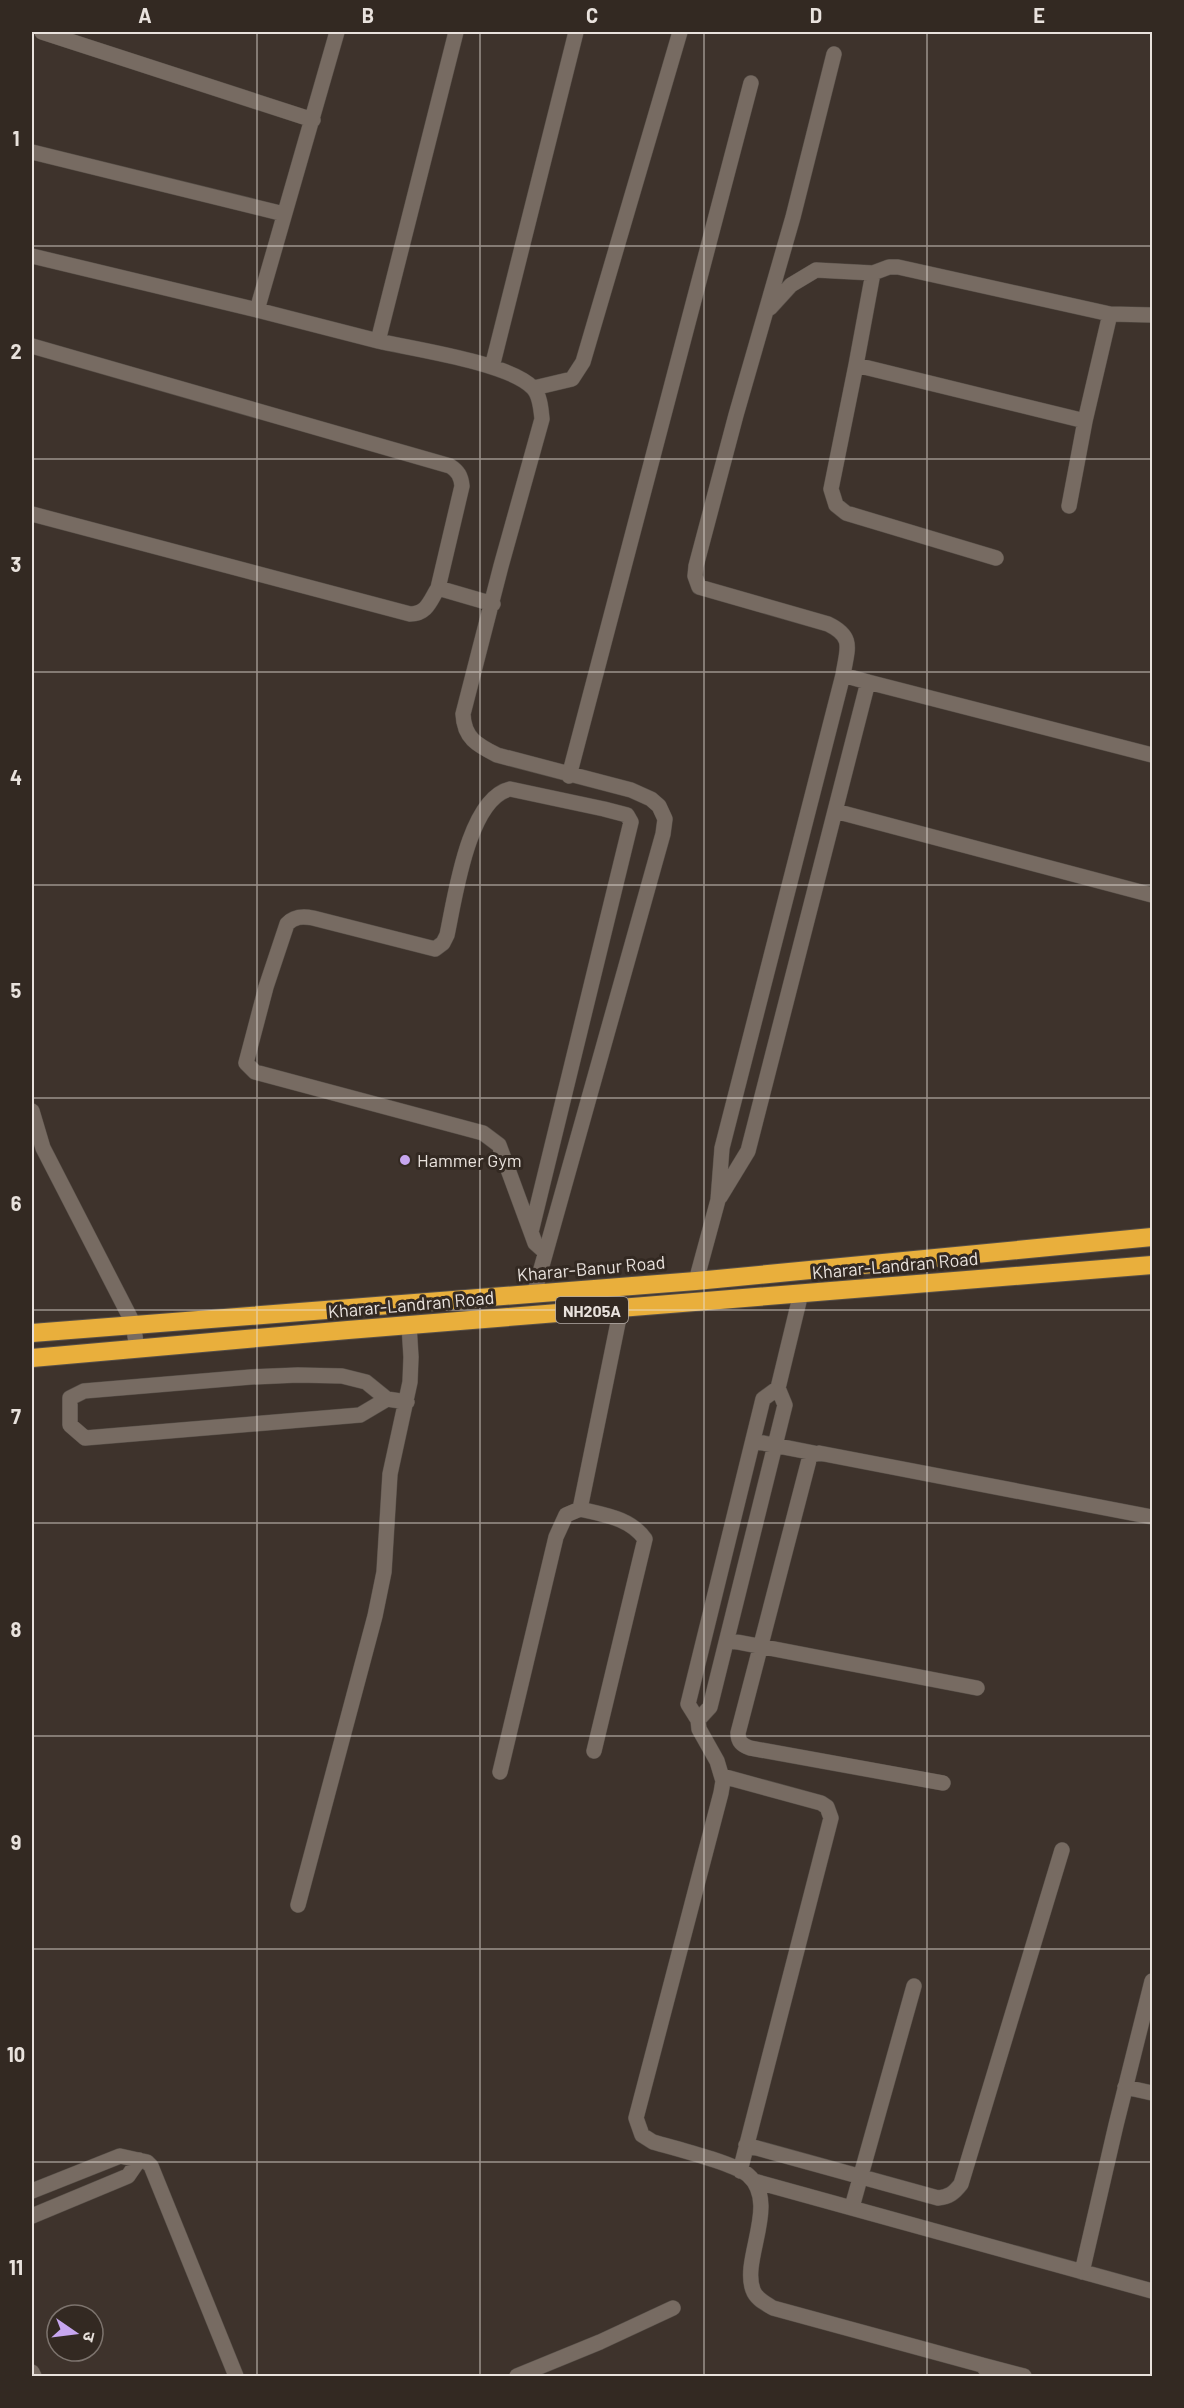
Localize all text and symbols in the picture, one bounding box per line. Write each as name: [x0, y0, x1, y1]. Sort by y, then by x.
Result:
text: A: [138, 3, 152, 27]
text: B: [362, 3, 374, 27]
text: C: [586, 3, 598, 27]
text: D: [810, 3, 822, 27]
text: E: [1033, 3, 1045, 27]
text: 1: [12, 126, 20, 150]
text: 2: [10, 339, 22, 363]
text: 3: [11, 552, 21, 576]
text: 4: [10, 765, 22, 789]
text: 5: [11, 978, 22, 1002]
place label: Hammer Gym: [417, 1149, 522, 1171]
marker: Hammer Gym: [398, 1153, 412, 1167]
text: 6: [11, 1191, 22, 1215]
street label: Kharar-Landran Road: [811, 1247, 979, 1283]
street label: Kharar-Banur Road: [516, 1251, 666, 1285]
street label: Kharar-Landran Road: [327, 1286, 495, 1322]
road number: NH205A: [556, 1297, 628, 1323]
text: 7: [11, 1404, 21, 1428]
text: 8: [11, 1617, 22, 1641]
text: 9: [11, 1830, 21, 1854]
text: 10: [7, 2042, 25, 2066]
text: 11: [9, 2255, 23, 2279]
north arrow: [45, 2303, 105, 2363]
text: उ: [80, 2330, 100, 2344]

